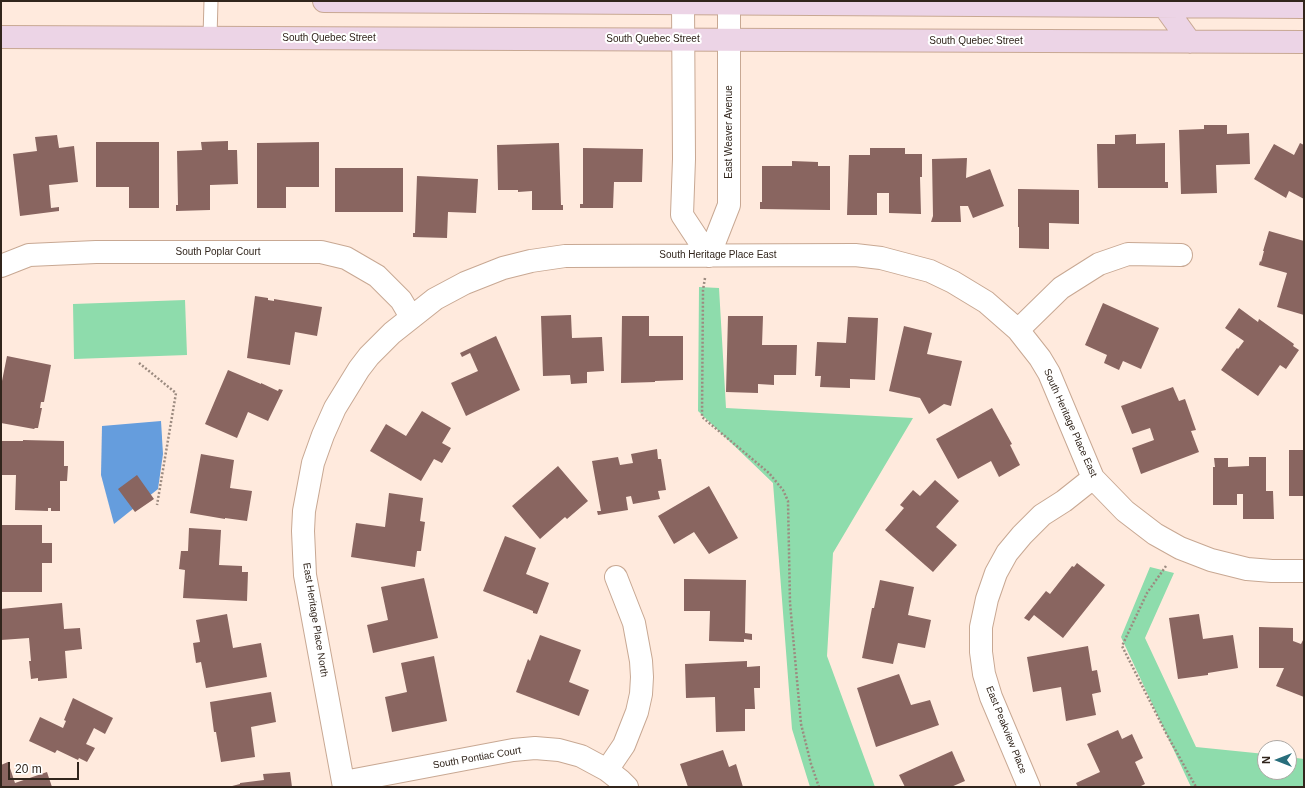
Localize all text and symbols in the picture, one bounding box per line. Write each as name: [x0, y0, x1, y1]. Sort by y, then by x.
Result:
street label: South Quebec Street: [282, 32, 376, 44]
street label: South Quebec Street: [606, 33, 700, 45]
street label: South Quebec Street: [929, 35, 1023, 47]
street label: East Weaver Avenue: [723, 85, 735, 179]
street label: South Poplar Court: [175, 246, 261, 258]
street label: South Heritage Place East: [659, 249, 777, 261]
street label: South Heritage Place East: [1041, 367, 1099, 479]
street label: East Heritage Place North: [300, 562, 330, 678]
street label: East Peakview Place: [983, 684, 1029, 776]
north arrow: [1257, 740, 1297, 780]
street label: South Pontiac Court: [432, 744, 522, 772]
scale bar: [10, 754, 81, 780]
text: N: [1260, 756, 1272, 764]
text: 20 m: [15, 762, 42, 776]

